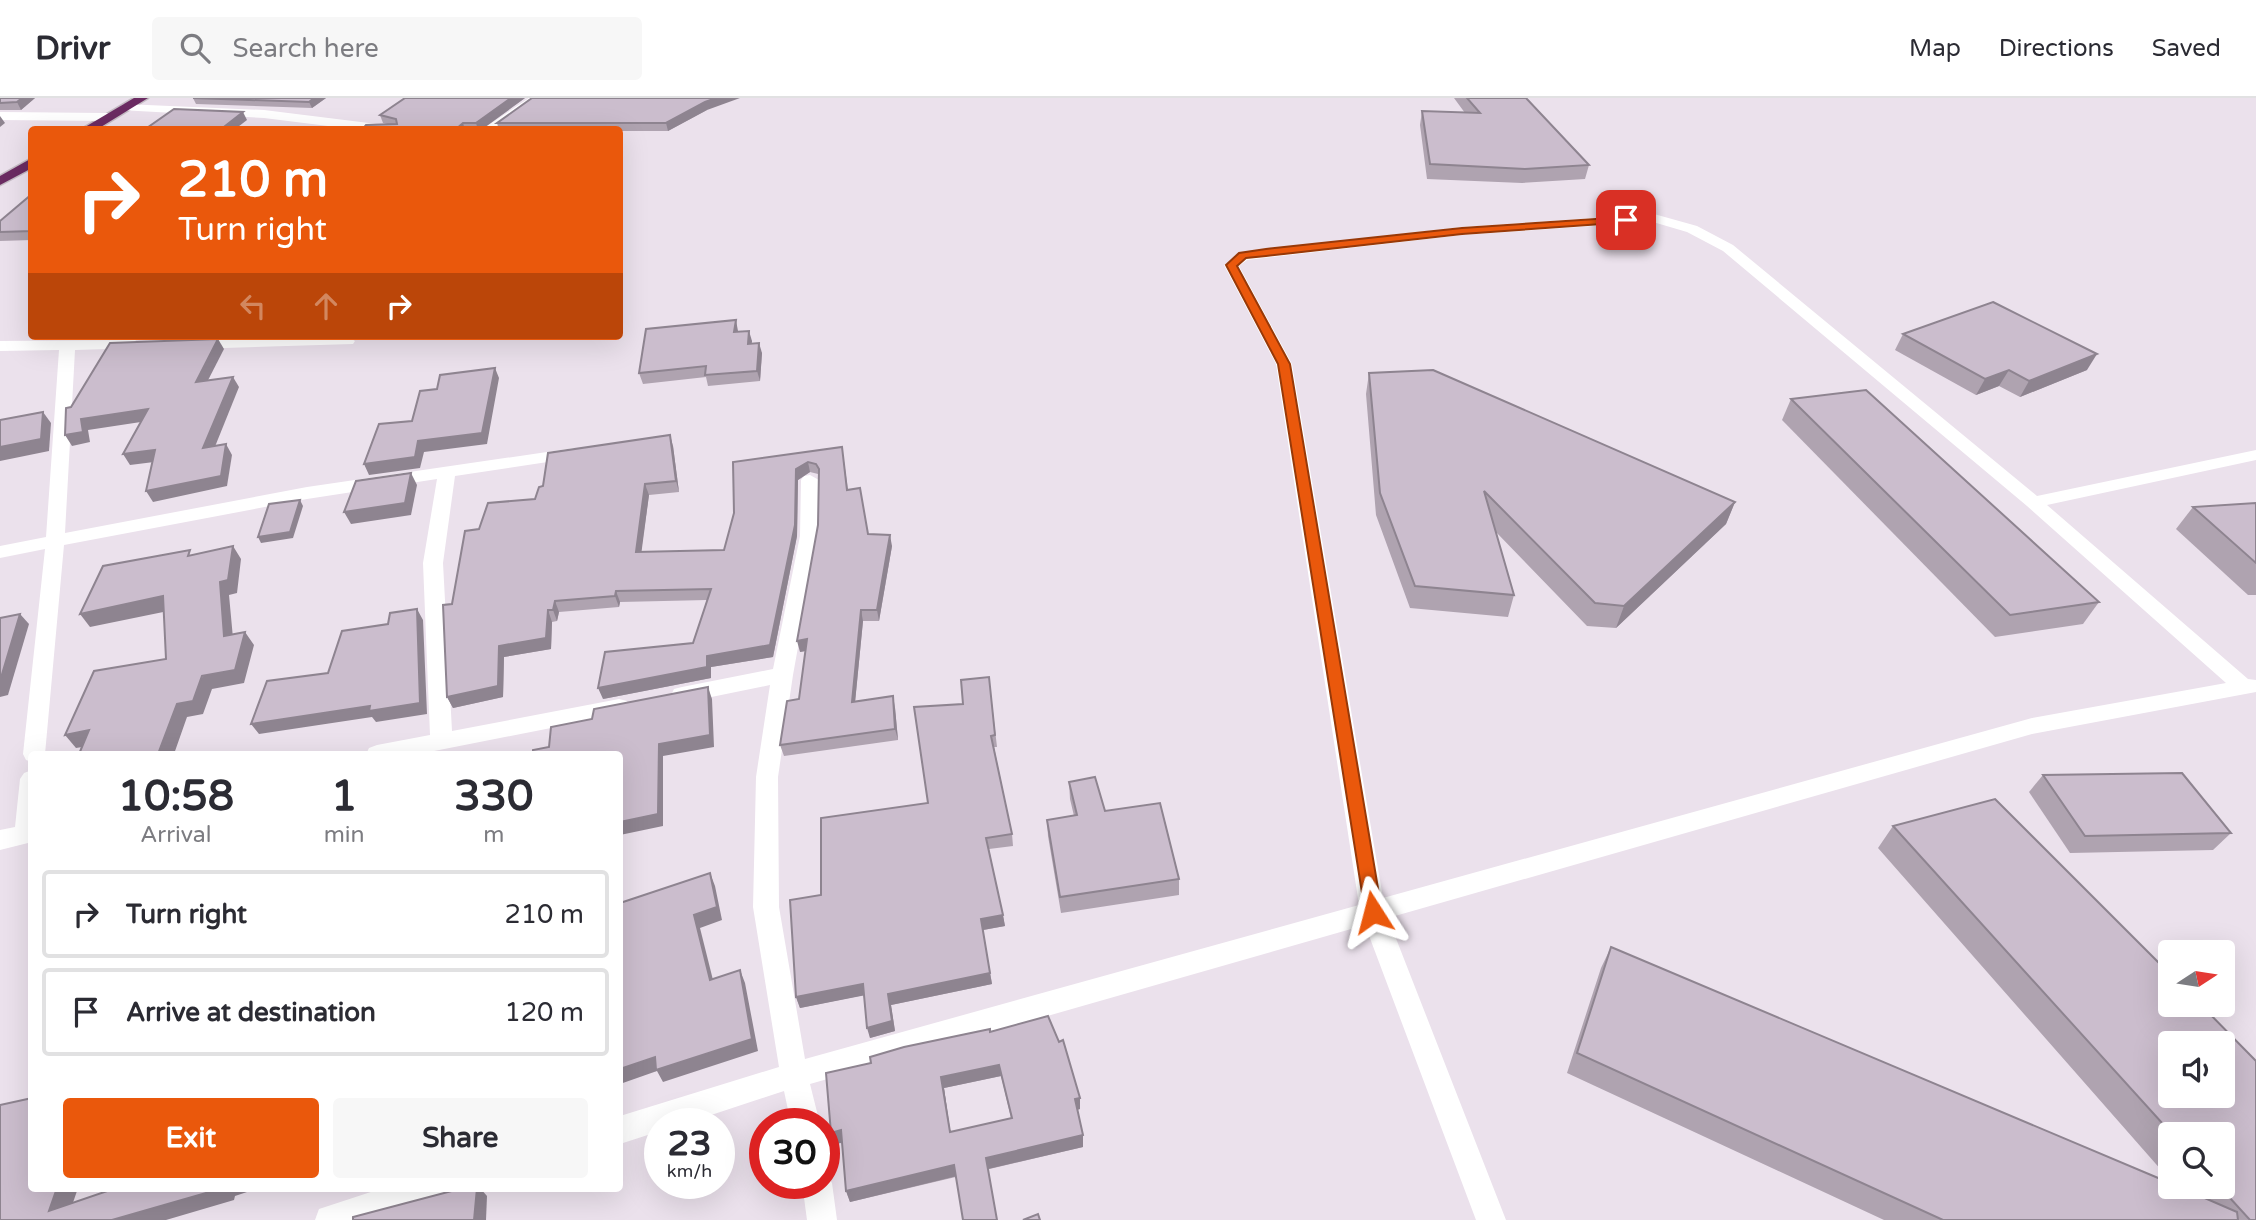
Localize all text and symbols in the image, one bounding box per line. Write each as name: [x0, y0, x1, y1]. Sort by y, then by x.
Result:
search box: [152, 17, 642, 80]
text: Drivr: [35, 29, 110, 68]
icon: search: [176, 29, 214, 67]
text: Search here: [232, 33, 379, 64]
text: Map: [1909, 34, 1961, 63]
text: Directions: [1999, 34, 2114, 63]
text: Saved: [2152, 34, 2221, 63]
text: 210 m: [178, 151, 328, 210]
icon: right: [63, 154, 154, 245]
pin: [1596, 190, 1656, 250]
icon: arrive: [1607, 201, 1645, 239]
text: Turn right: [178, 211, 327, 249]
icon: left: [234, 287, 272, 325]
icon: ahead: [307, 287, 345, 325]
icon: right: [380, 287, 418, 325]
text: 10:58: [118, 771, 234, 822]
text: 1: [331, 771, 357, 822]
text: 330: [454, 771, 533, 822]
text: Arrival: [140, 821, 211, 849]
text: min: [324, 821, 365, 849]
text: m: [483, 821, 504, 849]
position arrow: [1336, 875, 1410, 949]
icon: right: [67, 895, 105, 933]
text: Turn right: [126, 899, 247, 930]
text: 210 m: [504, 899, 584, 930]
north arrow: [2158, 940, 2235, 1017]
map controls: [2158, 940, 2235, 1199]
icon: arrive: [67, 993, 105, 1031]
text: Arrive at destination: [126, 997, 376, 1028]
text: 120 m: [504, 997, 584, 1028]
button: sound: [2158, 1031, 2235, 1108]
button: Exit: [63, 1098, 319, 1178]
button: Share: [333, 1098, 588, 1178]
speed limit sign: 30: [749, 1108, 840, 1199]
button: search: [2158, 1122, 2235, 1199]
text: 23: [668, 1123, 711, 1165]
text: km/h: [667, 1160, 712, 1182]

